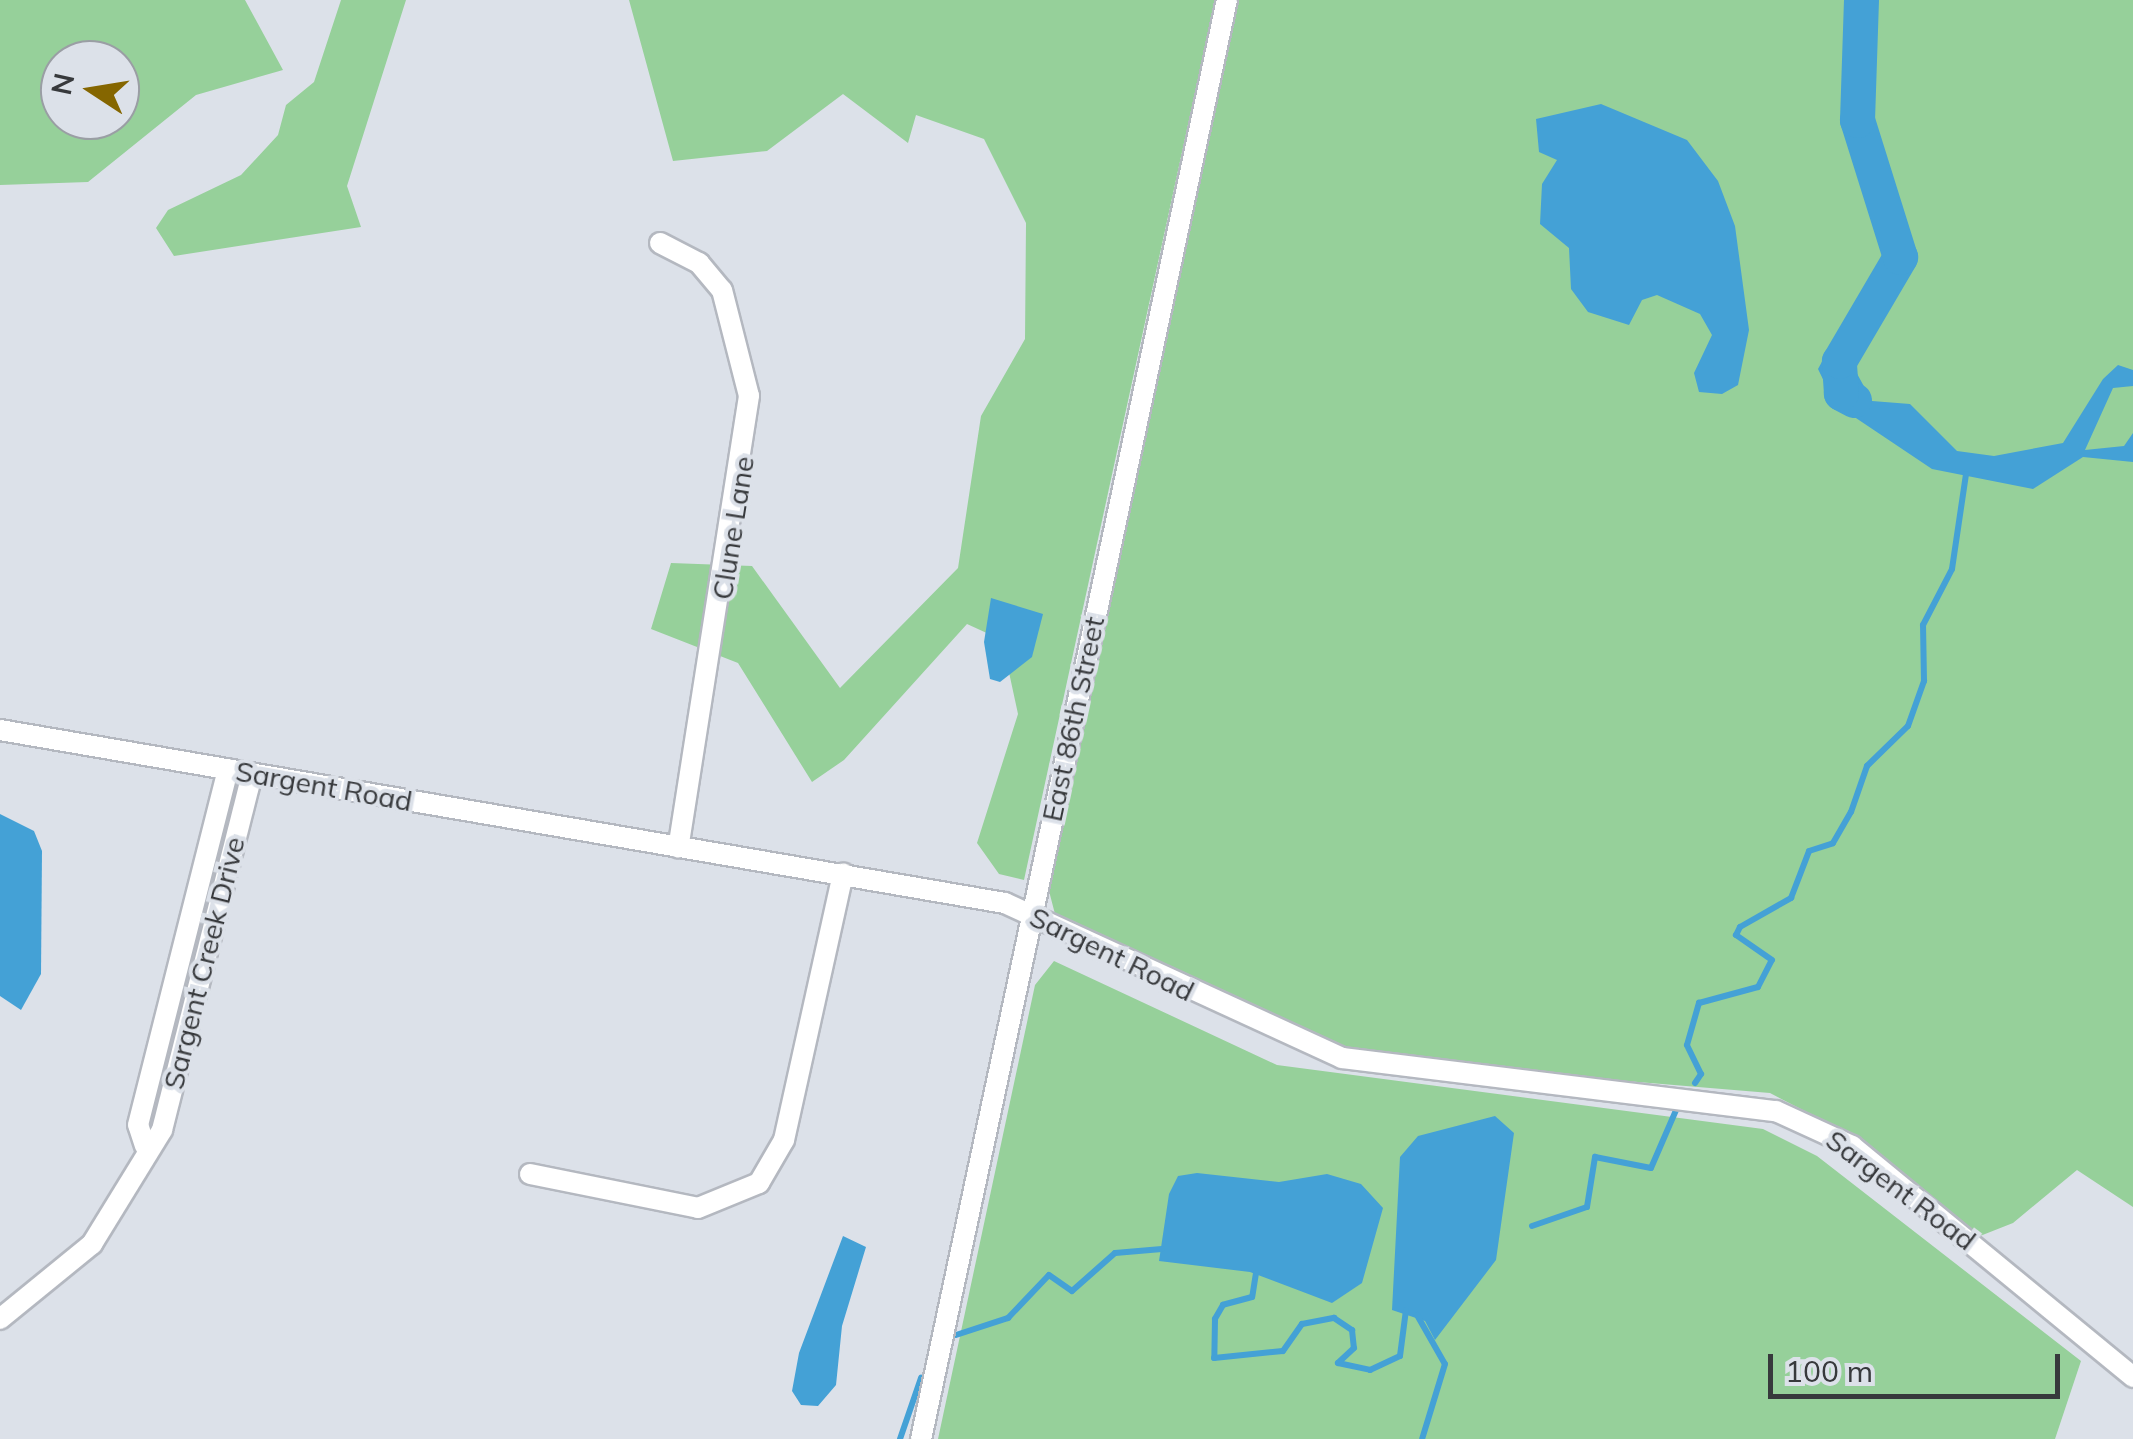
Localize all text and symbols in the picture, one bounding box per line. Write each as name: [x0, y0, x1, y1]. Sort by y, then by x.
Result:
north arrow: [40, 40, 140, 140]
text: N: [43, 70, 81, 98]
street label: Clune Lane: [705, 454, 761, 602]
street label: East 86th Street: [1035, 614, 1111, 824]
street label: Sargent Road: [233, 754, 415, 818]
street label: Sargent Creek Drive: [156, 833, 252, 1093]
street label: Sargent Road: [1024, 900, 1200, 1008]
street label: Sargent Road: [1820, 1123, 1982, 1257]
scale bar: [1773, 1334, 2066, 1396]
text: 100 m: [1785, 1352, 1873, 1390]

